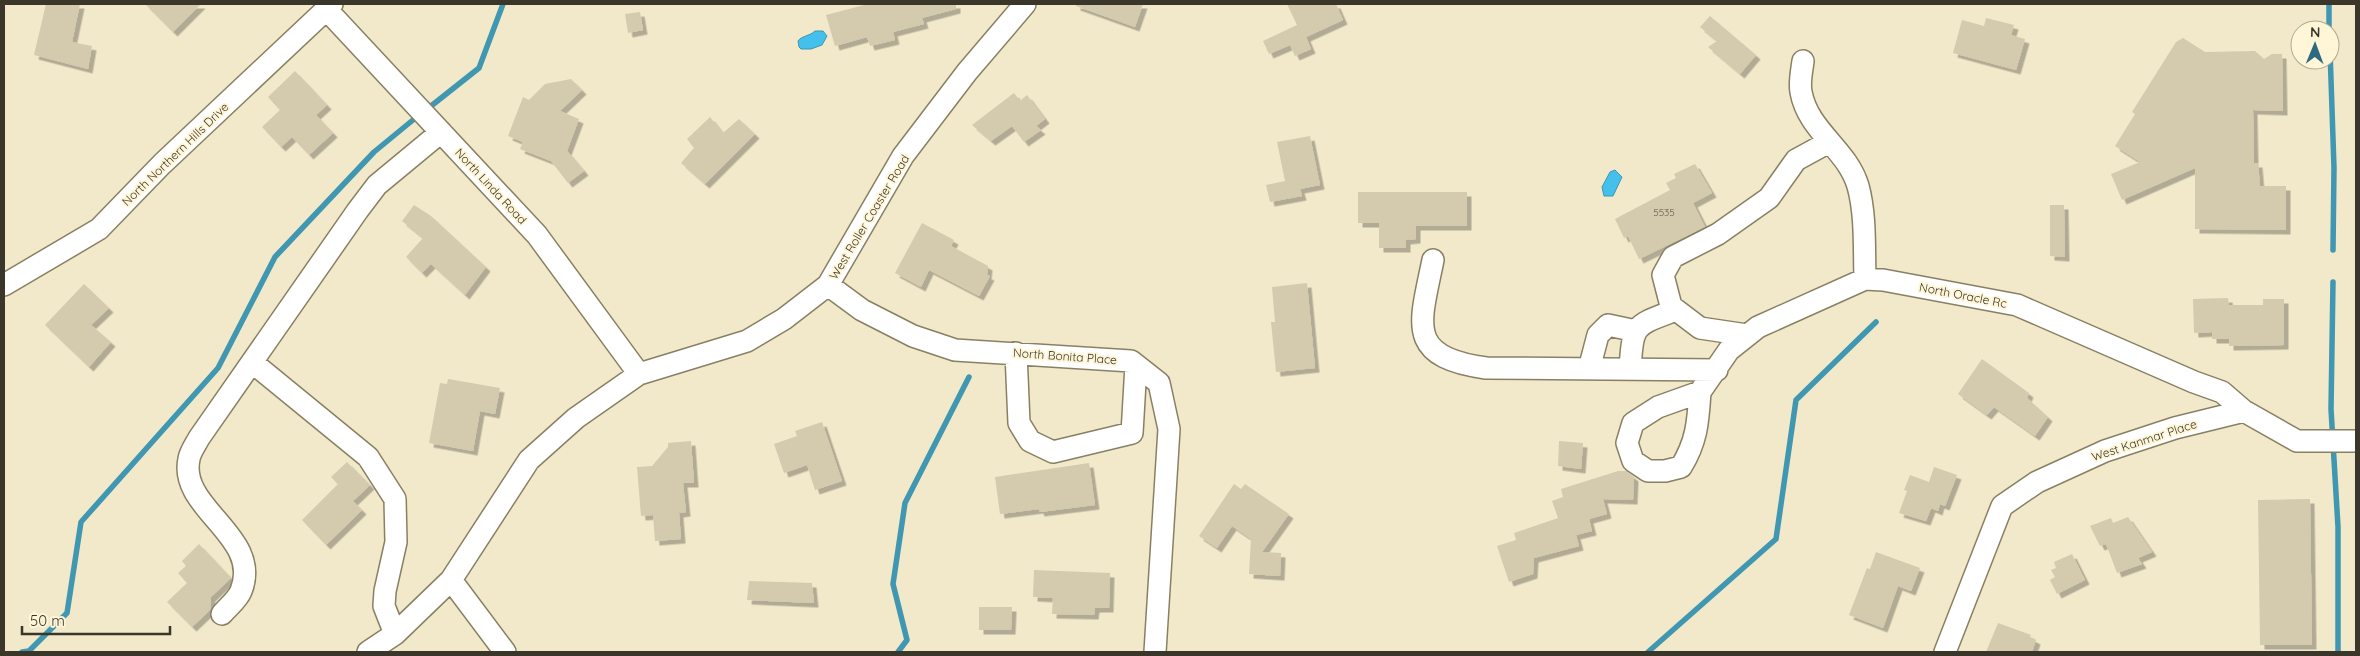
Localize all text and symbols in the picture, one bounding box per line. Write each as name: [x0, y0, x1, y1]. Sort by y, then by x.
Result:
north arrow: [2290, 20, 2340, 70]
text: N: [2310, 23, 2321, 41]
street label: North Northern Hills Drive: [119, 99, 232, 209]
street label: North Linda Road: [452, 145, 530, 227]
street label: West Roller Coaster Road: [826, 152, 912, 282]
house number: 5535: [1653, 206, 1675, 219]
street label: North Oracle Rc: [1918, 279, 2008, 311]
street label: North Bonita Place: [1013, 345, 1118, 367]
street label: West Kanmar Place: [2089, 416, 2199, 464]
scale bar: [22, 604, 170, 636]
text: 50 m: [30, 611, 65, 630]

